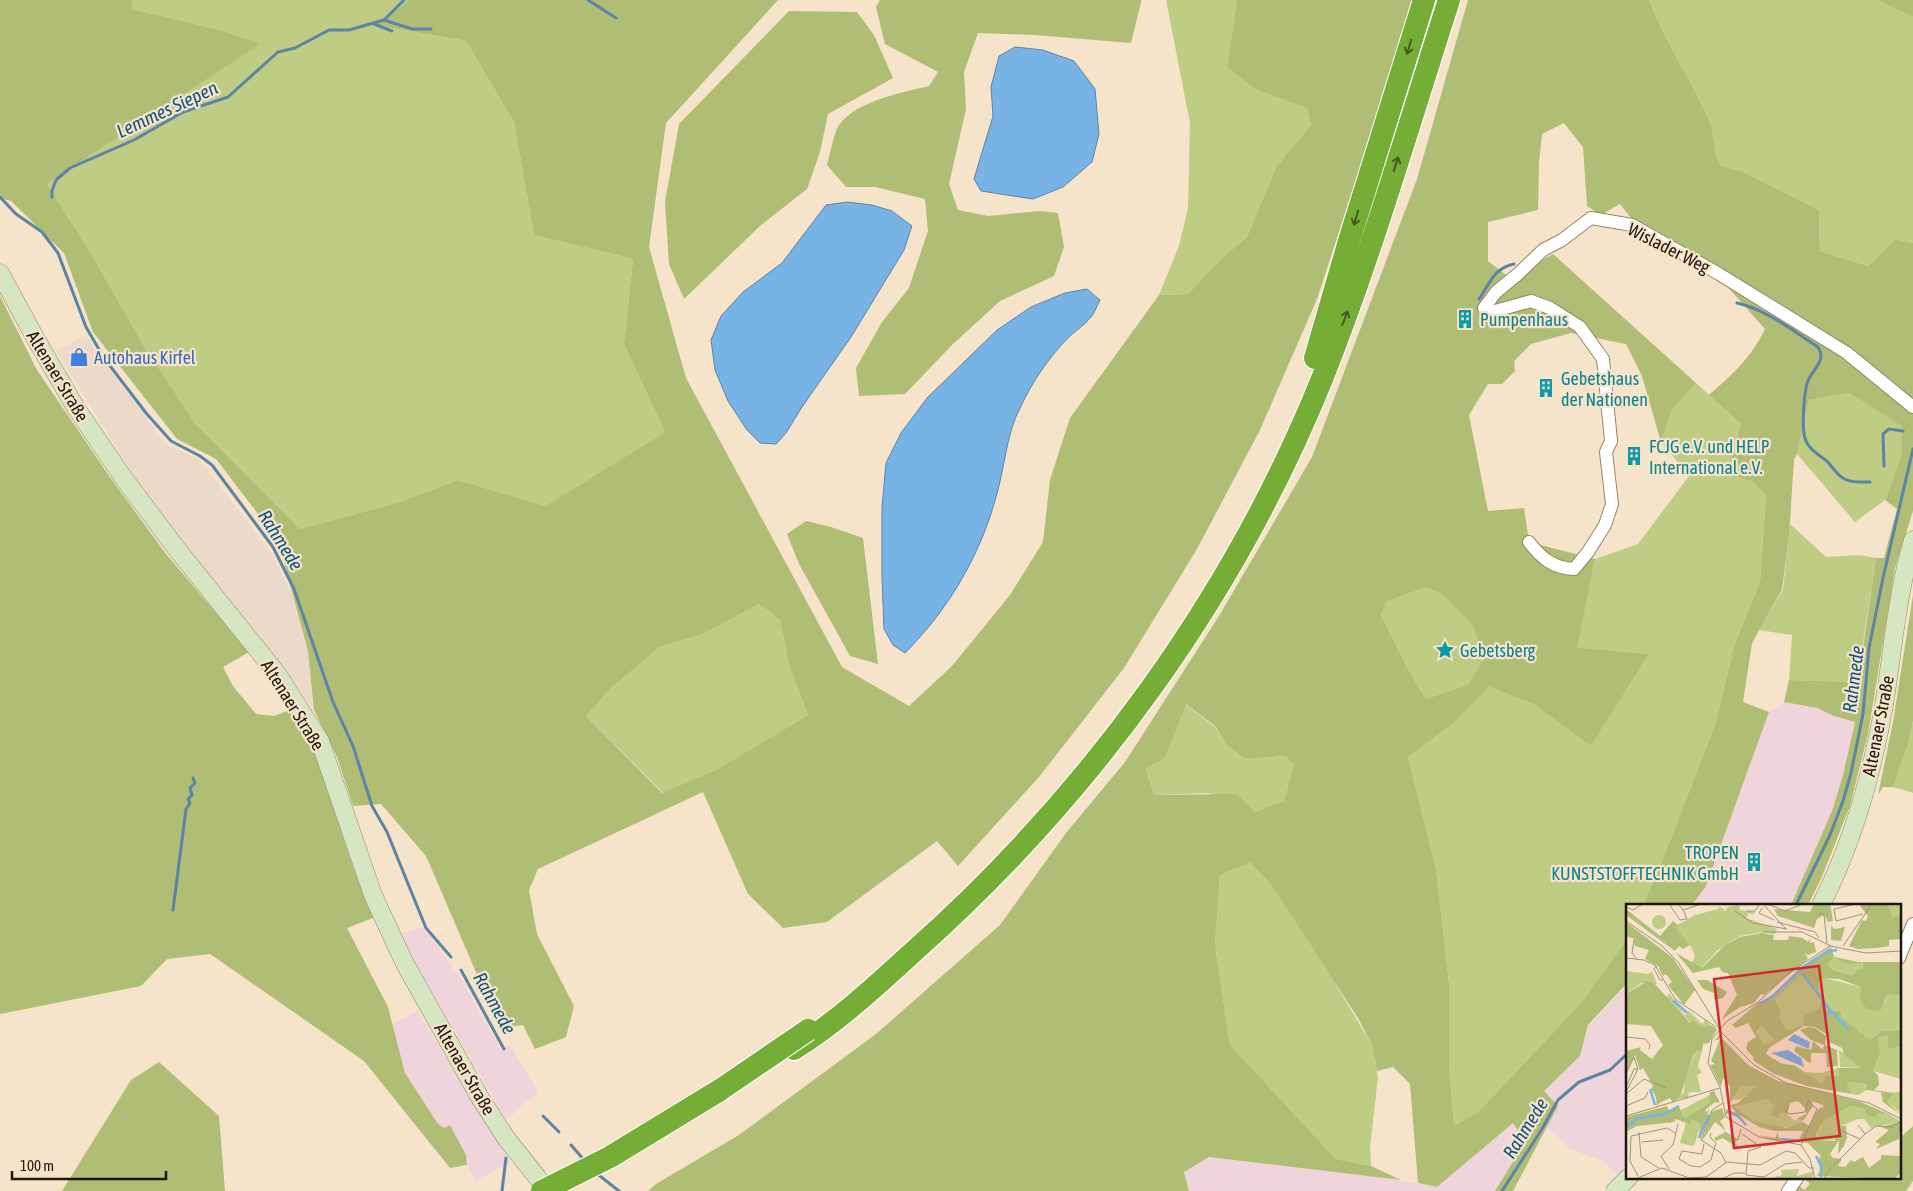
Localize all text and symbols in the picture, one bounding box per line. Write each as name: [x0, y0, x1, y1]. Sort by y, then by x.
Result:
one-way arrow: [1404, 38, 1414, 54]
water label: Lemmes Siepen: [113, 76, 221, 142]
one-way arrow: [1392, 156, 1401, 172]
one-way arrow: [1350, 210, 1360, 226]
street label: Wislader Weg: [1624, 218, 1714, 278]
building icon: Pumpenhaus: [1454, 308, 1476, 330]
place label: Pumpenhaus: [1480, 309, 1568, 330]
one-way arrow: [1341, 311, 1350, 326]
street label: Altenaer Straße: [23, 327, 93, 425]
shop icon: Autohaus Kirfel: [68, 346, 90, 368]
place label: Autohaus Kirfel: [94, 347, 196, 368]
place label: Gebetshaus der Nationen: [1561, 368, 1648, 410]
building icon: Gebetshaus der Nationen: [1535, 377, 1557, 399]
place label: FCJG e.V. und HELP International e.V.: [1649, 436, 1770, 478]
building icon: FCJG e.V. und HELP International e.V.: [1623, 445, 1645, 467]
water label: Rahmede: [254, 506, 308, 574]
place icon: Gebetsberg: [1434, 639, 1456, 661]
place label: Gebetsberg: [1460, 640, 1535, 661]
water label: Rahmede: [1838, 644, 1868, 714]
street label: Altenaer Straße: [257, 656, 329, 754]
street label: Altenaer Straße: [1858, 674, 1898, 778]
place label: TROPEN KUNSTSTOFFTECHNIK GmbH: [1551, 842, 1739, 884]
building icon: TROPEN KUNSTSTOFFTECHNIK GmbH: [1743, 851, 1765, 873]
inset map: [1626, 904, 1900, 1178]
water label: Rahmede: [469, 968, 521, 1038]
street label: Altenaer Straße: [430, 1019, 500, 1119]
water label: Rahmede: [1498, 1094, 1552, 1162]
scale bar: [12, 1148, 166, 1180]
text: 100 m: [20, 1157, 54, 1174]

